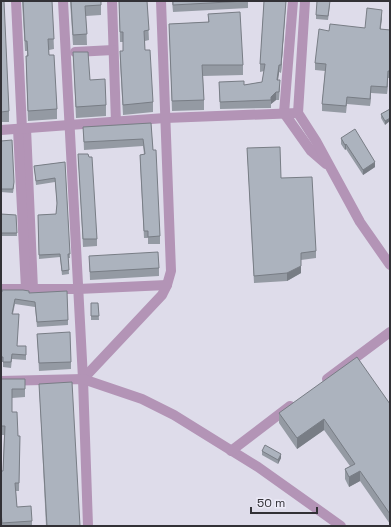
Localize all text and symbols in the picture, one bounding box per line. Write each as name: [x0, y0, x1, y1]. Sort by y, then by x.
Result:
scale bar: [251, 489, 317, 515]
text: 50 m: [257, 495, 285, 511]

